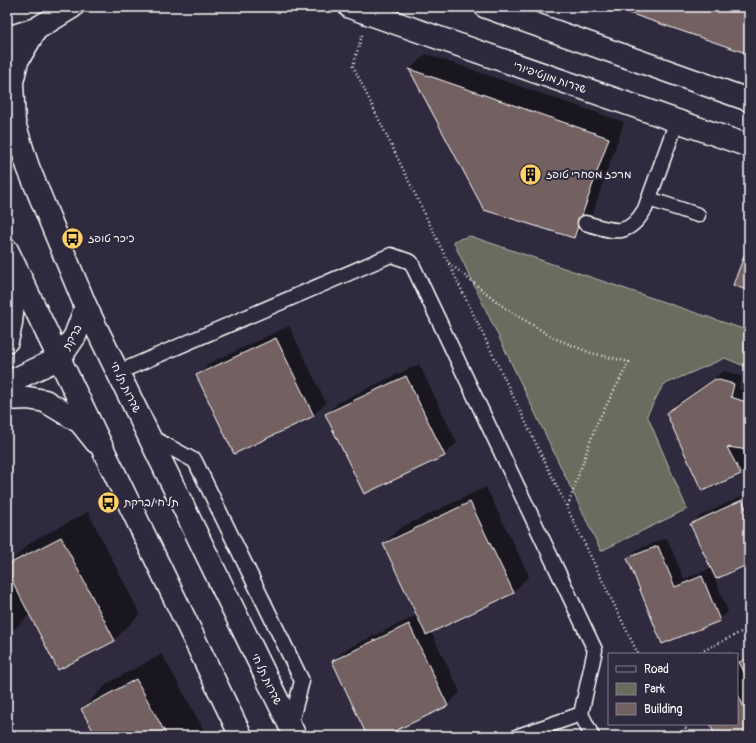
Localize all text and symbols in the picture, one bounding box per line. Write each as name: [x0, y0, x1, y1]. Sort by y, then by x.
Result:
street label: שדרות מונטיפיורי: [512, 59, 588, 96]
building icon: מרכז מסחרי טופז: [518, 161, 544, 187]
place label: מרכז מסחרי טופז: [546, 168, 632, 181]
bus stop icon: כיכר טופז: [60, 225, 86, 251]
place label: כיכר טופז: [88, 232, 134, 245]
street label: ברקת: [60, 322, 85, 353]
street label: שדרות תל חי: [108, 359, 144, 415]
bus stop icon: תל חי/ברקת: [96, 489, 122, 515]
place label: תל חי/ברקת: [123, 496, 179, 509]
street label: שדרות תל חי: [249, 651, 285, 707]
legend: [608, 653, 738, 725]
text: Road: [644, 662, 669, 677]
text: Park: [644, 682, 665, 697]
text: Building: [644, 702, 683, 717]

